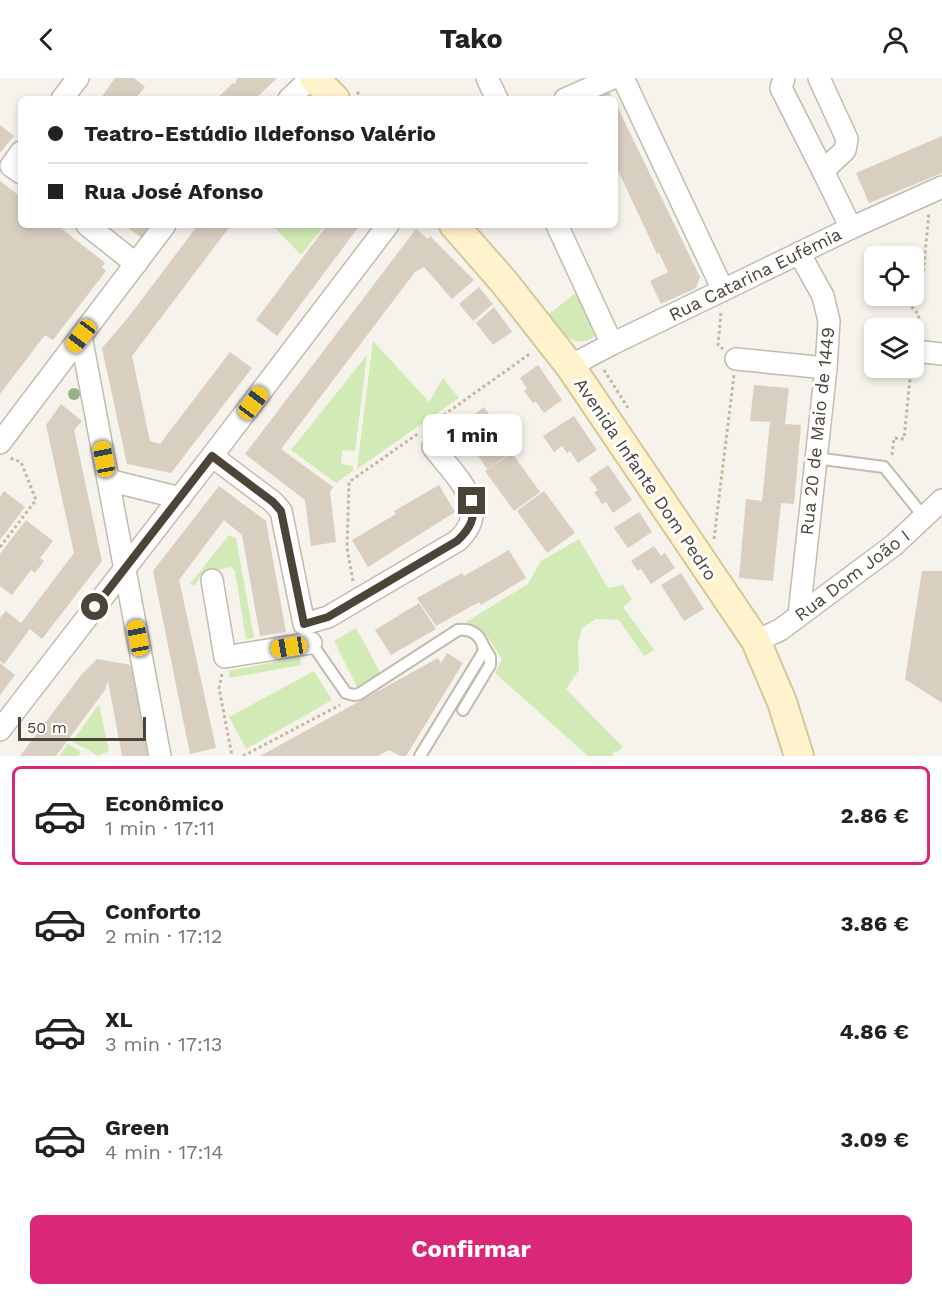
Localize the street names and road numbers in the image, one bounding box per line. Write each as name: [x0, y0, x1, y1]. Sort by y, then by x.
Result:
street label: Rua Catarina Eufémia: [665, 223, 845, 325]
street label: Rua 20 de Maio de 1449: [796, 326, 838, 536]
street label: Avenida Infante Dom Pedro: [570, 374, 722, 584]
street label: Rua Dom João I: [790, 525, 914, 625]

